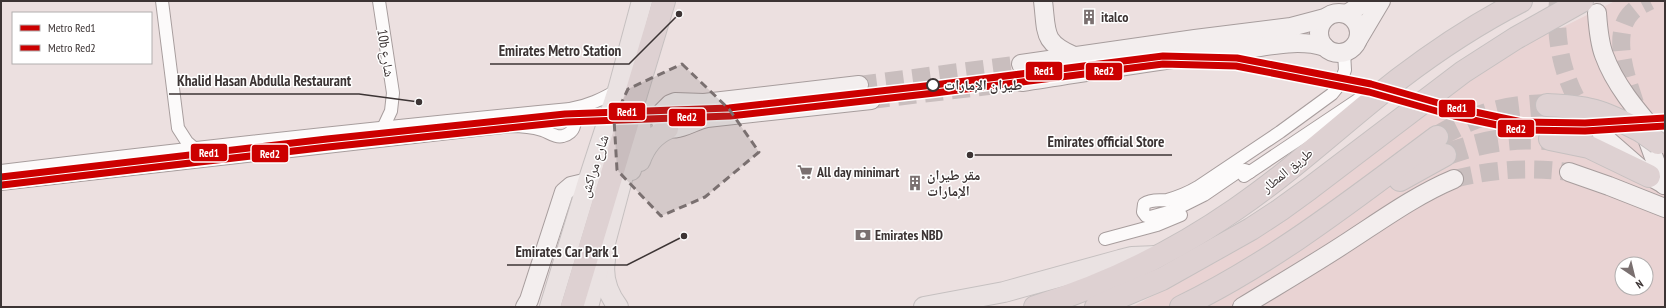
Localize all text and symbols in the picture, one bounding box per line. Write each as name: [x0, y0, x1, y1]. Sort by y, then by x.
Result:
building icon: italco: [1080, 8, 1098, 26]
place label: italco: [1101, 8, 1128, 26]
legend: [12, 12, 152, 64]
text: Metro Red1: [48, 20, 96, 35]
street label: 10b شارع: [372, 28, 399, 78]
callout: Emirates Metro Station: [490, 37, 629, 64]
text: Metro Red2: [48, 40, 96, 55]
text: Emirates Metro Station: [499, 41, 622, 60]
line badge: Red1: [1025, 61, 1063, 81]
line badge: Red2: [1085, 62, 1123, 81]
text: Red1: [1034, 64, 1054, 78]
text: Red2: [1094, 64, 1114, 78]
callout: Khalid Hasan Abdulla Restaurant: [169, 67, 359, 94]
text: Khalid Hasan Abdulla Restaurant: [177, 71, 352, 90]
place label: طيران الإمارات: [944, 76, 1022, 94]
marker: طيران الإمارات: [926, 78, 940, 92]
line badge: Red1: [1438, 99, 1476, 118]
text: Red1: [1447, 101, 1467, 115]
line badge: Red1: [608, 102, 646, 121]
text: Red1: [617, 105, 637, 119]
line badge: Red2: [668, 108, 706, 127]
text: Red2: [677, 110, 697, 124]
line badge: Red2: [1497, 119, 1535, 138]
text: Red2: [1506, 122, 1526, 136]
callout: Emirates official Store: [1039, 128, 1172, 155]
street label: شارع مراكش: [575, 132, 614, 200]
text: Emirates official Store: [1048, 132, 1164, 151]
line badge: Red1: [190, 143, 228, 162]
line badge: Red2: [251, 144, 289, 163]
street label: طريق المطار: [1257, 144, 1317, 198]
text: Red1: [199, 146, 219, 160]
text: Red2: [260, 147, 280, 161]
supermarket icon: All day minimart: [796, 163, 814, 181]
place label: All day minimart: [816, 163, 899, 181]
place label: مقر طيران الإمارات: [927, 166, 981, 200]
building icon: مقر طيران الإمارات: [906, 174, 924, 192]
bank icon: Emirates NBD: [854, 226, 872, 244]
place label: Emirates NBD: [875, 226, 944, 244]
callout: Emirates Car Park 1: [507, 238, 627, 265]
text: Emirates Car Park 1: [515, 242, 619, 261]
north arrow: [1614, 256, 1654, 296]
text: N: [1633, 277, 1646, 292]

